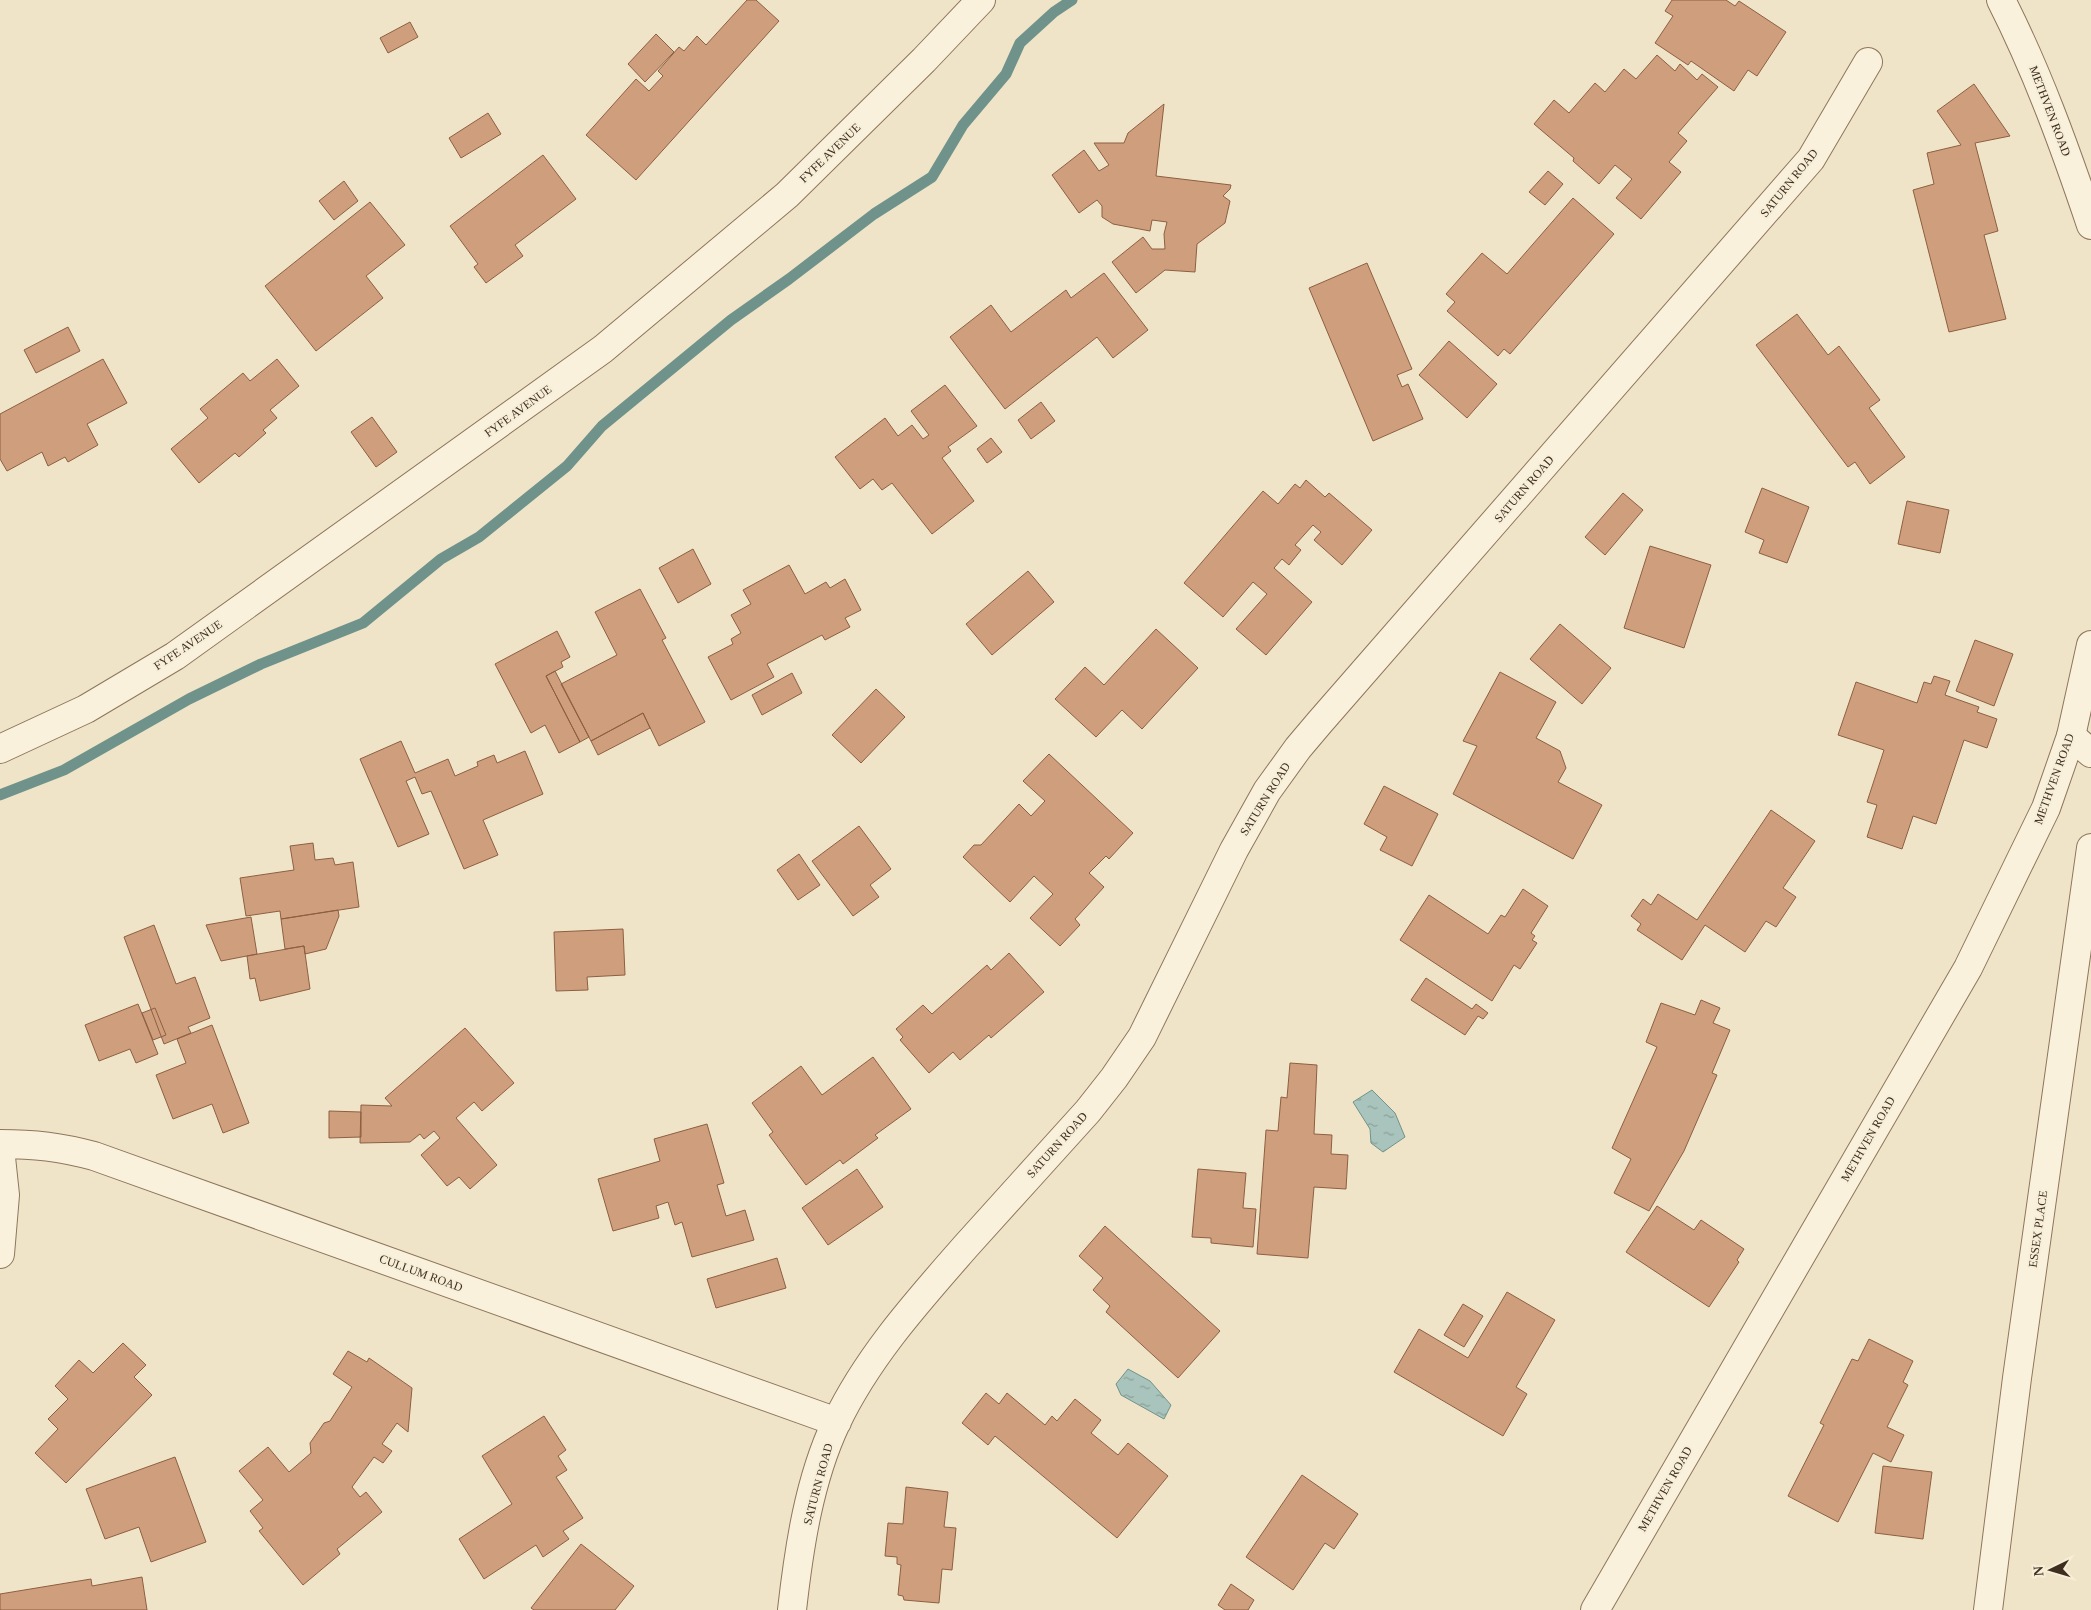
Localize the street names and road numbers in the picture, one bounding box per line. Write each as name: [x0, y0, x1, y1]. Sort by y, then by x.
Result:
street label: METHVEN ROAD: [2026, 64, 2074, 158]
street label: FYFE AVENUE: [797, 120, 863, 186]
street label: SATURN ROAD: [1757, 146, 1821, 220]
street label: FYFE AVENUE: [482, 382, 554, 440]
street label: SATURN ROAD: [1491, 453, 1557, 525]
street label: FYFE AVENUE: [151, 617, 225, 673]
street label: METHVEN ROAD: [2031, 731, 2077, 826]
street label: SATURN ROAD: [1237, 760, 1293, 838]
street label: METHVEN ROAD: [1838, 1094, 1898, 1184]
street label: SATURN ROAD: [1024, 1109, 1090, 1181]
street label: ESSEX PLACE: [2026, 1190, 2050, 1268]
street label: CULLUM ROAD: [377, 1251, 465, 1295]
street label: SATURN ROAD: [800, 1441, 836, 1526]
street label: METHVEN ROAD: [1635, 1444, 1695, 1534]

